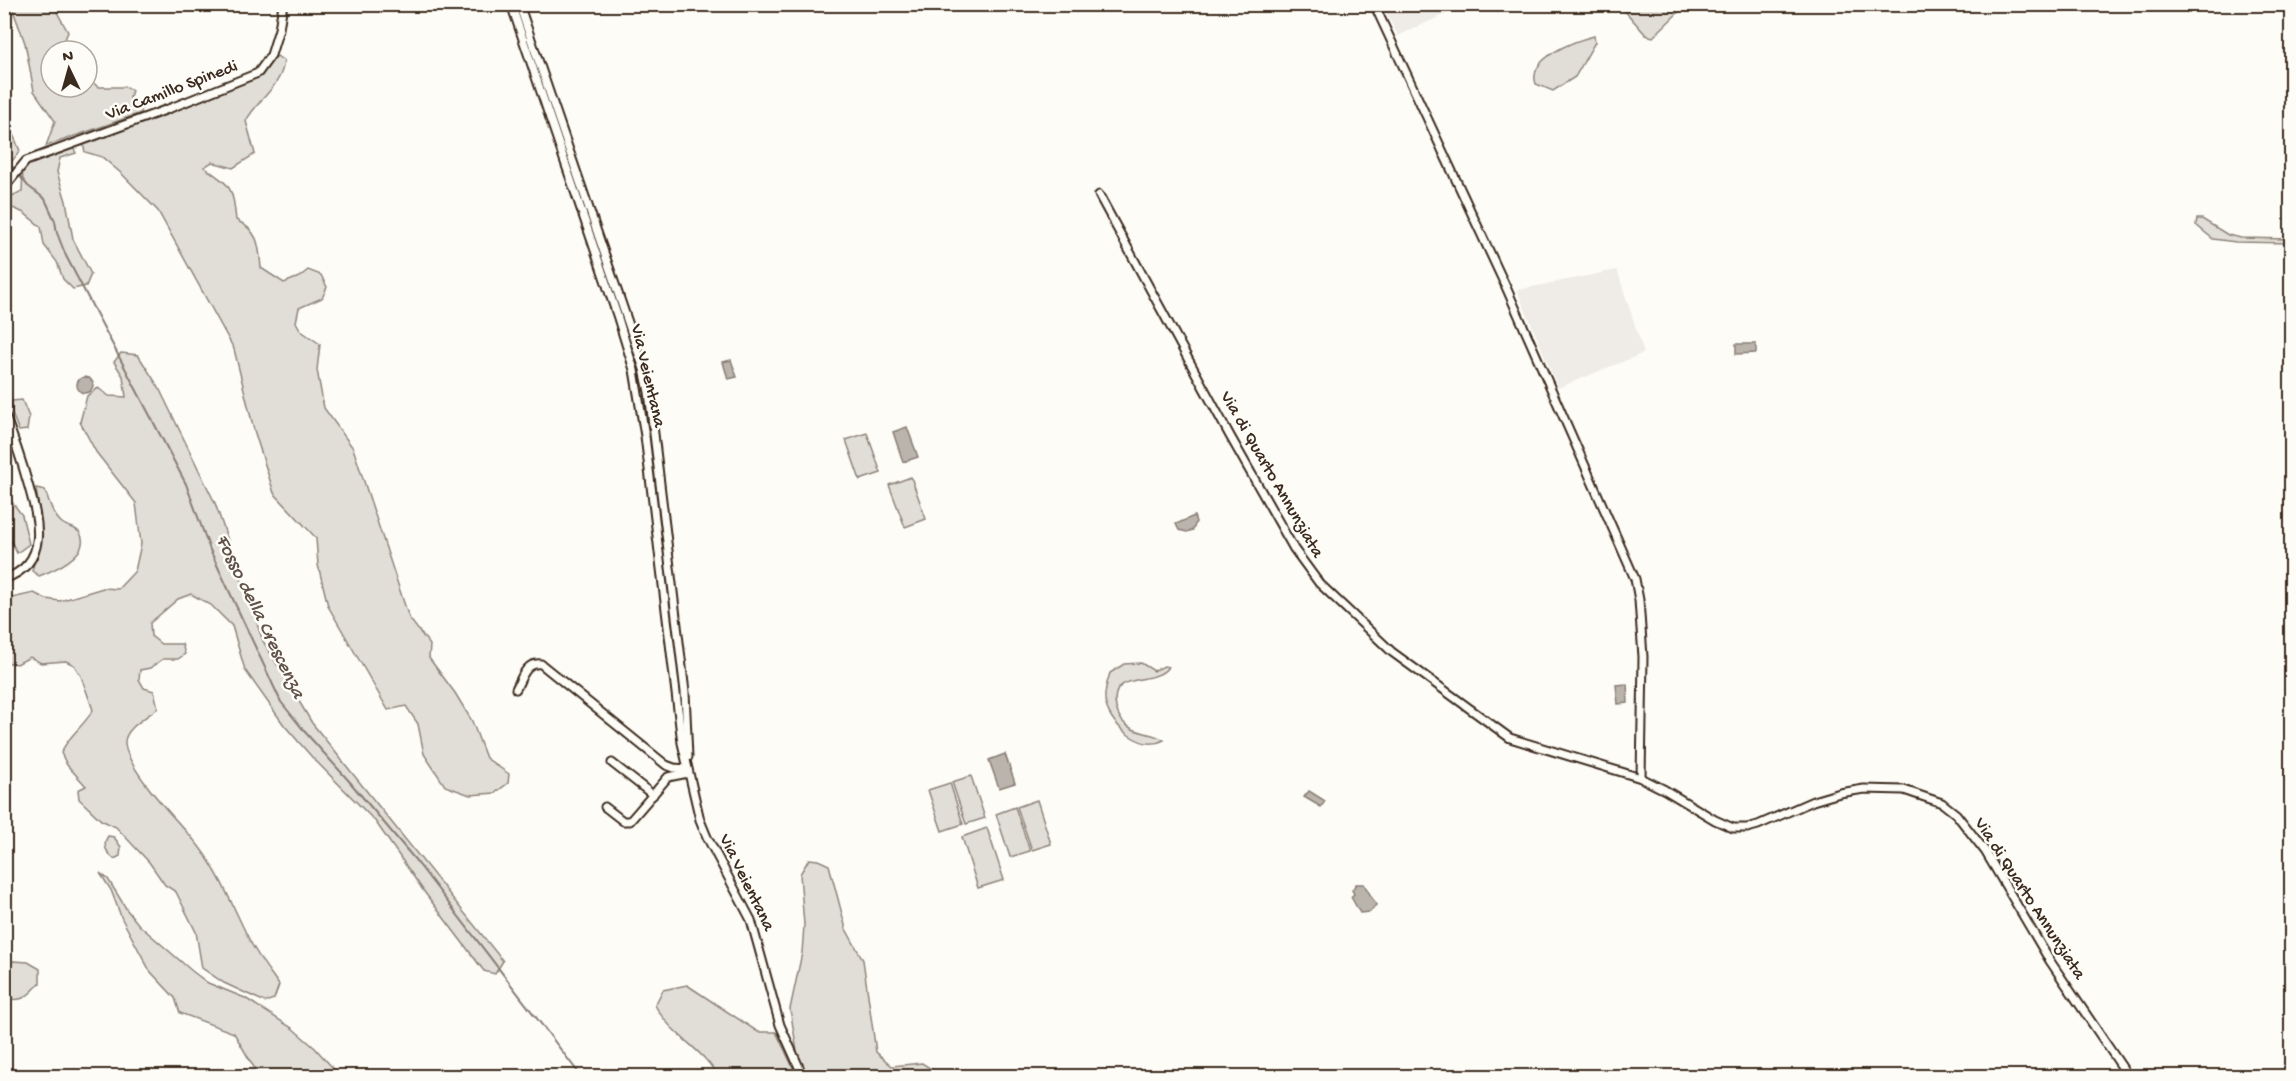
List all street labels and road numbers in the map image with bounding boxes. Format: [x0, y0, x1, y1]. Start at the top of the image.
street label: Via Camillo Spinedi [102, 56, 241, 126]
street label: Via Veientana [625, 321, 669, 431]
street label: Via di Quarto Annunziata [1214, 387, 1328, 563]
street label: Via di Quarto Annunziata [1968, 813, 2090, 985]
street label: Via Veientana [713, 830, 779, 936]

